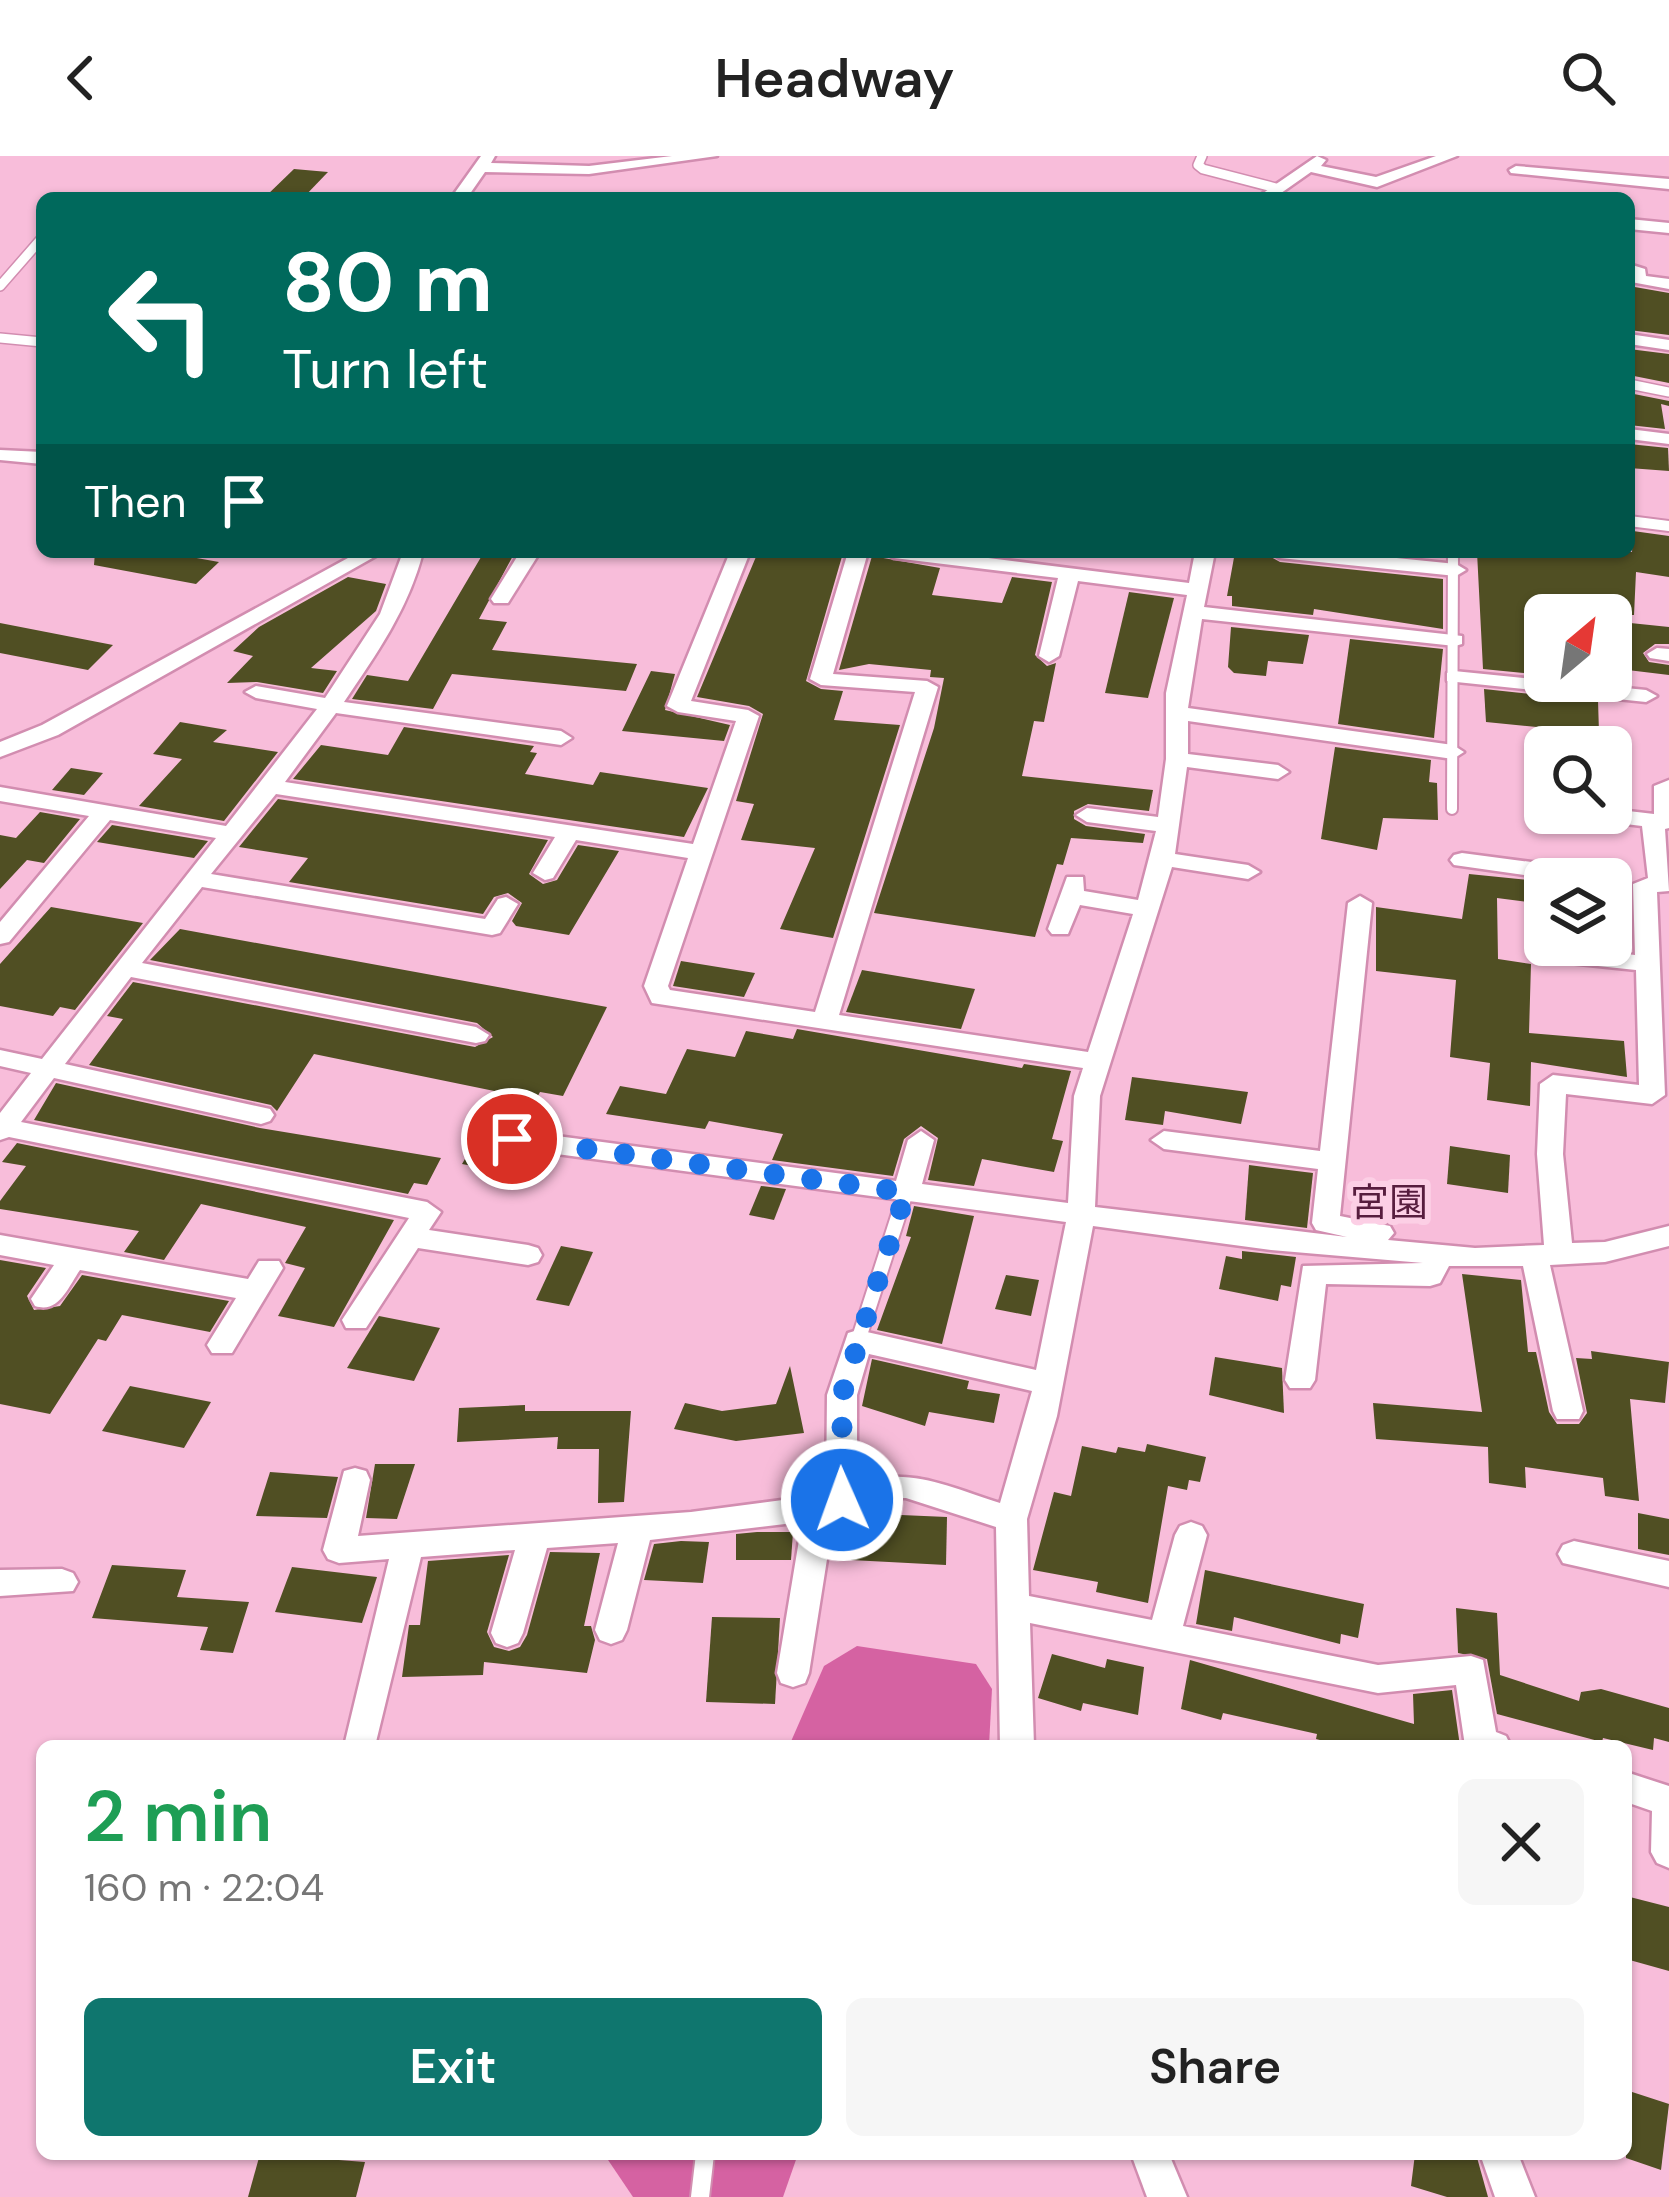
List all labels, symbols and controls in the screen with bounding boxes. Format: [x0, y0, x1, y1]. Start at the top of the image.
text: Headway [715, 43, 954, 114]
icon: back [48, 45, 114, 111]
icon: search [1555, 45, 1621, 111]
text: 80 m [282, 228, 493, 337]
icon: left [84, 240, 240, 396]
text: Turn left [282, 334, 488, 405]
icon: arrive [211, 468, 277, 534]
text: Then [84, 472, 187, 531]
north arrow [1524, 594, 1632, 702]
map controls [1524, 594, 1632, 966]
button: search [1524, 726, 1632, 834]
button: layers [1524, 858, 1632, 966]
pin [461, 1088, 563, 1190]
icon: arrive [479, 1106, 545, 1172]
district label: 宮園 [1350, 1177, 1428, 1228]
position arrow [779, 1437, 905, 1563]
text: 2 min [84, 1770, 272, 1863]
button: close [1458, 1779, 1584, 1905]
text: 160 m · 22:04 [84, 1862, 324, 1913]
button: Exit [84, 1998, 822, 2136]
button: Share [846, 1998, 1584, 2136]

